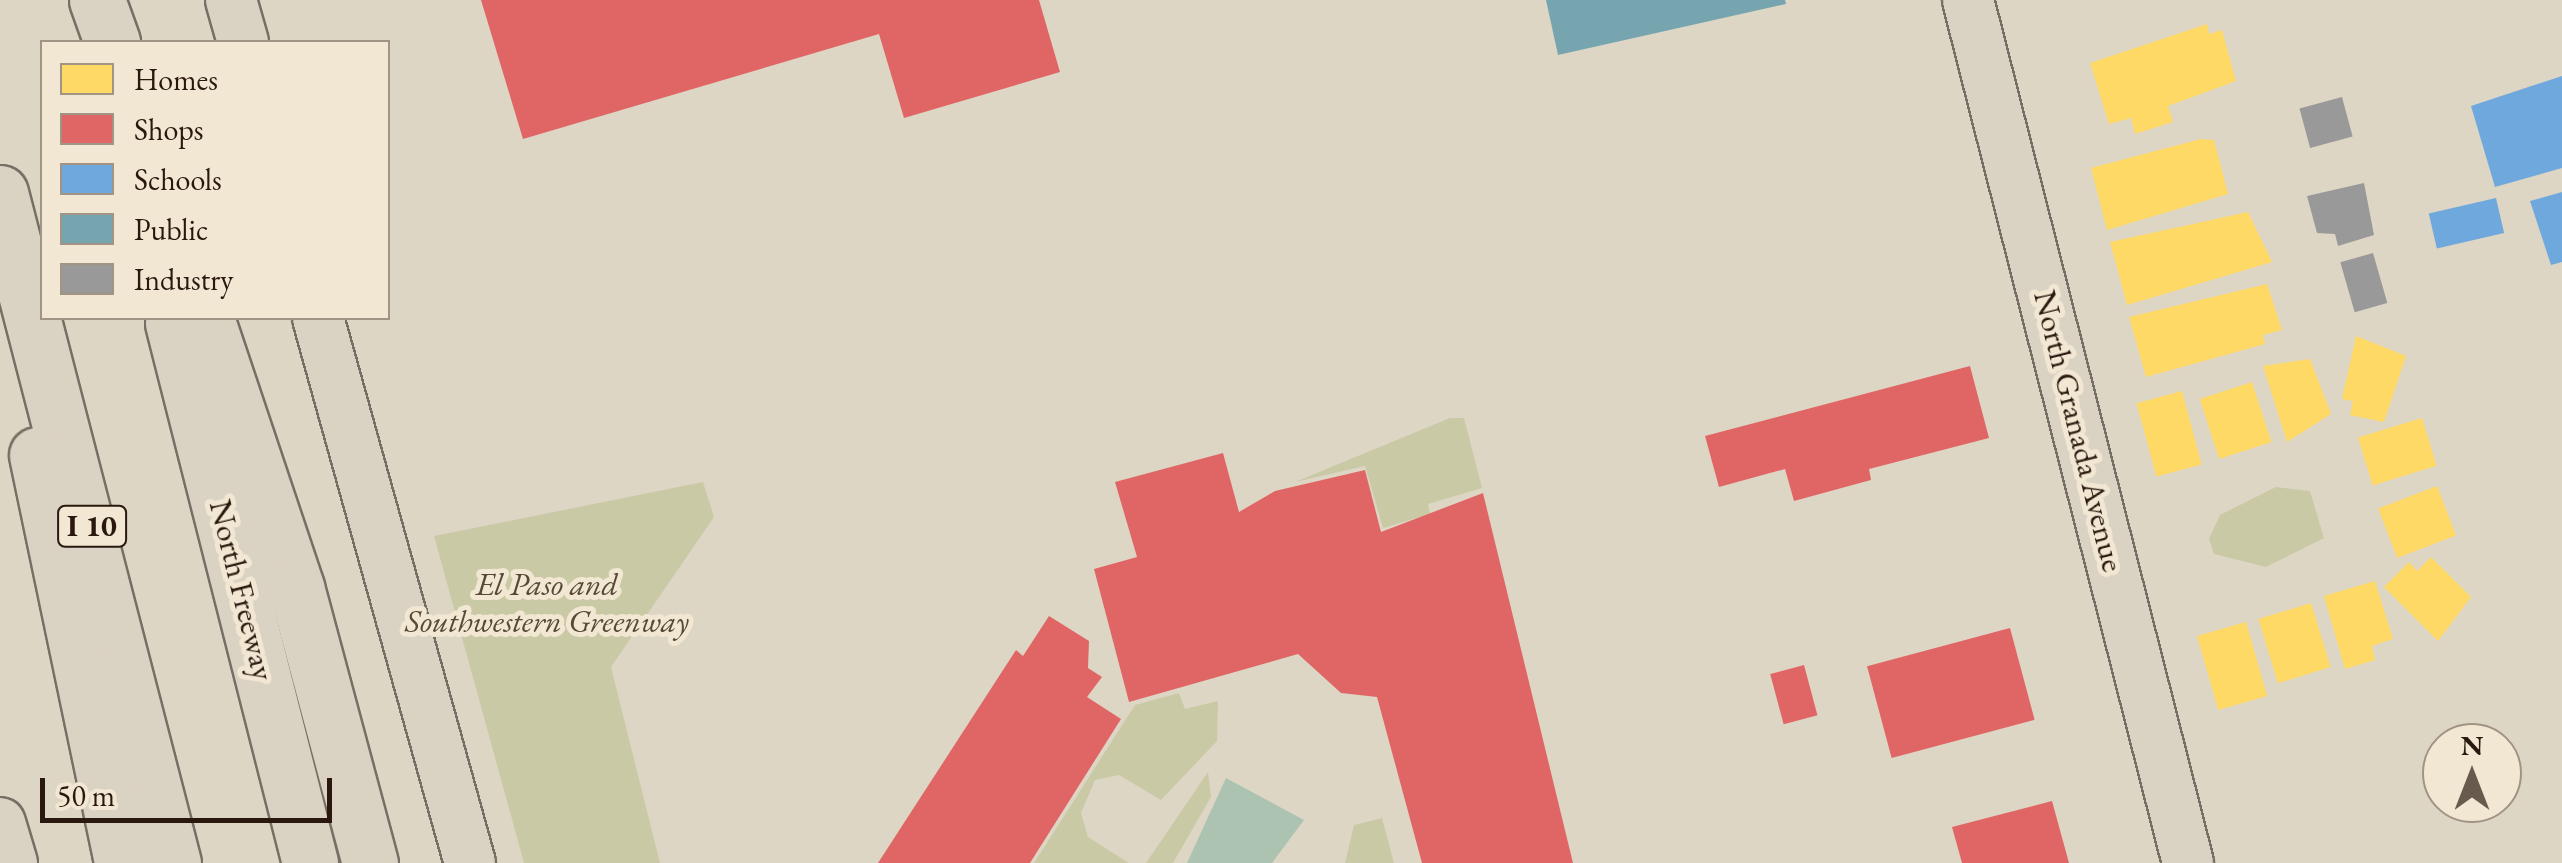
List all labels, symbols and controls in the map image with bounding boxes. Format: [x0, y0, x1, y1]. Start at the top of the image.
legend [40, 40, 390, 320]
text: Homes [134, 60, 218, 99]
text: Shops [134, 110, 204, 149]
text: Schools [134, 160, 222, 199]
text: Public [134, 210, 208, 249]
text: Industry [134, 260, 233, 299]
street label: North Granada Avenue [2025, 286, 2133, 576]
street label: North Freeway [201, 496, 283, 684]
road number: I 10 [57, 501, 127, 551]
park label: El Paso and Southwestern Greenway [405, 566, 689, 641]
north arrow [2422, 723, 2522, 823]
text: N [2461, 727, 2483, 763]
scale bar [45, 758, 338, 820]
text: 50 m [57, 776, 115, 815]

